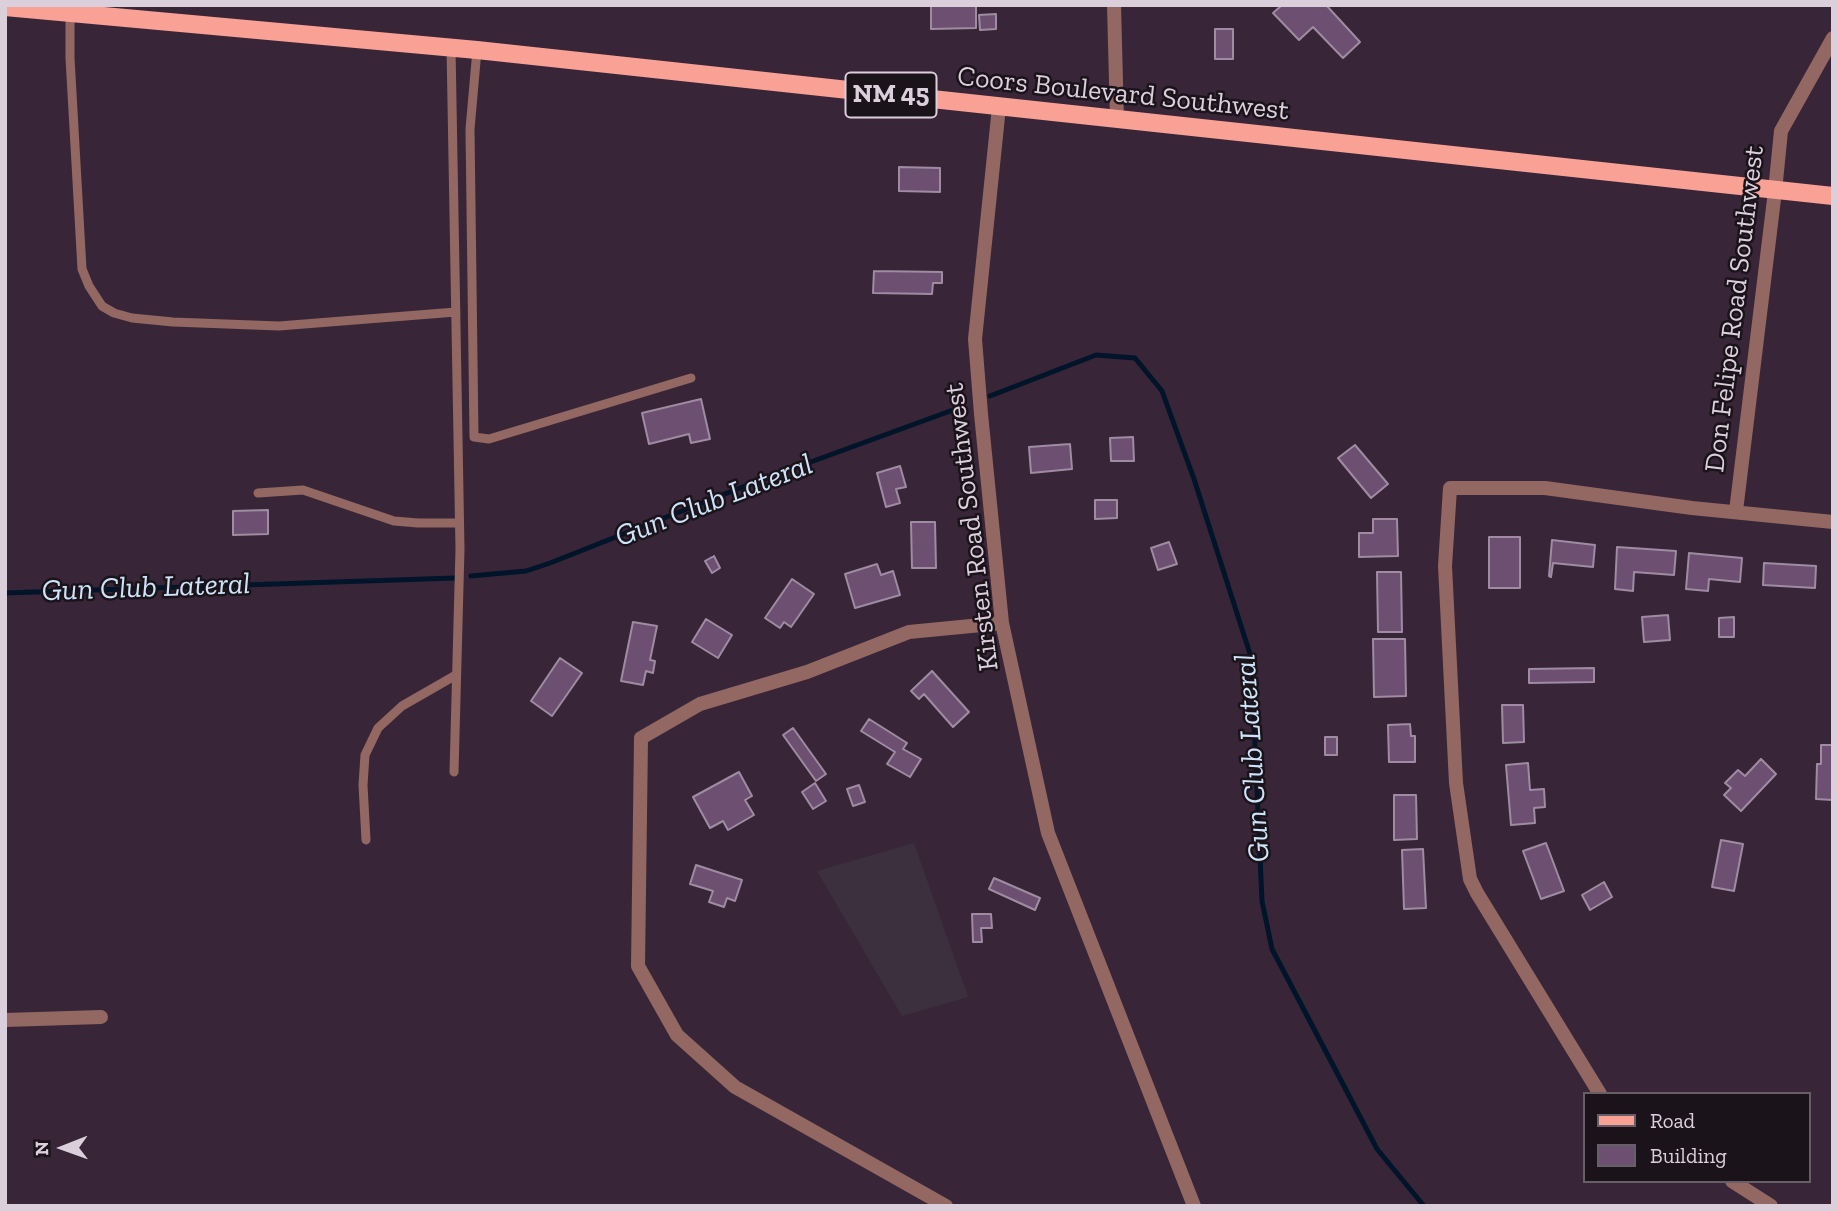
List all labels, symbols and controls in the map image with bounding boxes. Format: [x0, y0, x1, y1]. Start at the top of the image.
street label: Coors Boulevard Southwest [956, 60, 1290, 128]
road number: NM 45 [846, 72, 936, 118]
street label: Don Felipe Road Southwest [1698, 144, 1772, 474]
street label: Kirsten Road Southwest [938, 381, 1006, 673]
water label: Gun Club Lateral [610, 447, 818, 555]
water label: Gun Club Lateral [41, 566, 251, 610]
water label: Gun Club Lateral [1228, 653, 1278, 863]
legend [1582, 1092, 1810, 1183]
text: Road [1650, 1108, 1695, 1133]
north arrow [28, 1113, 98, 1183]
text: N [30, 1141, 53, 1156]
text: Building [1650, 1143, 1727, 1168]

